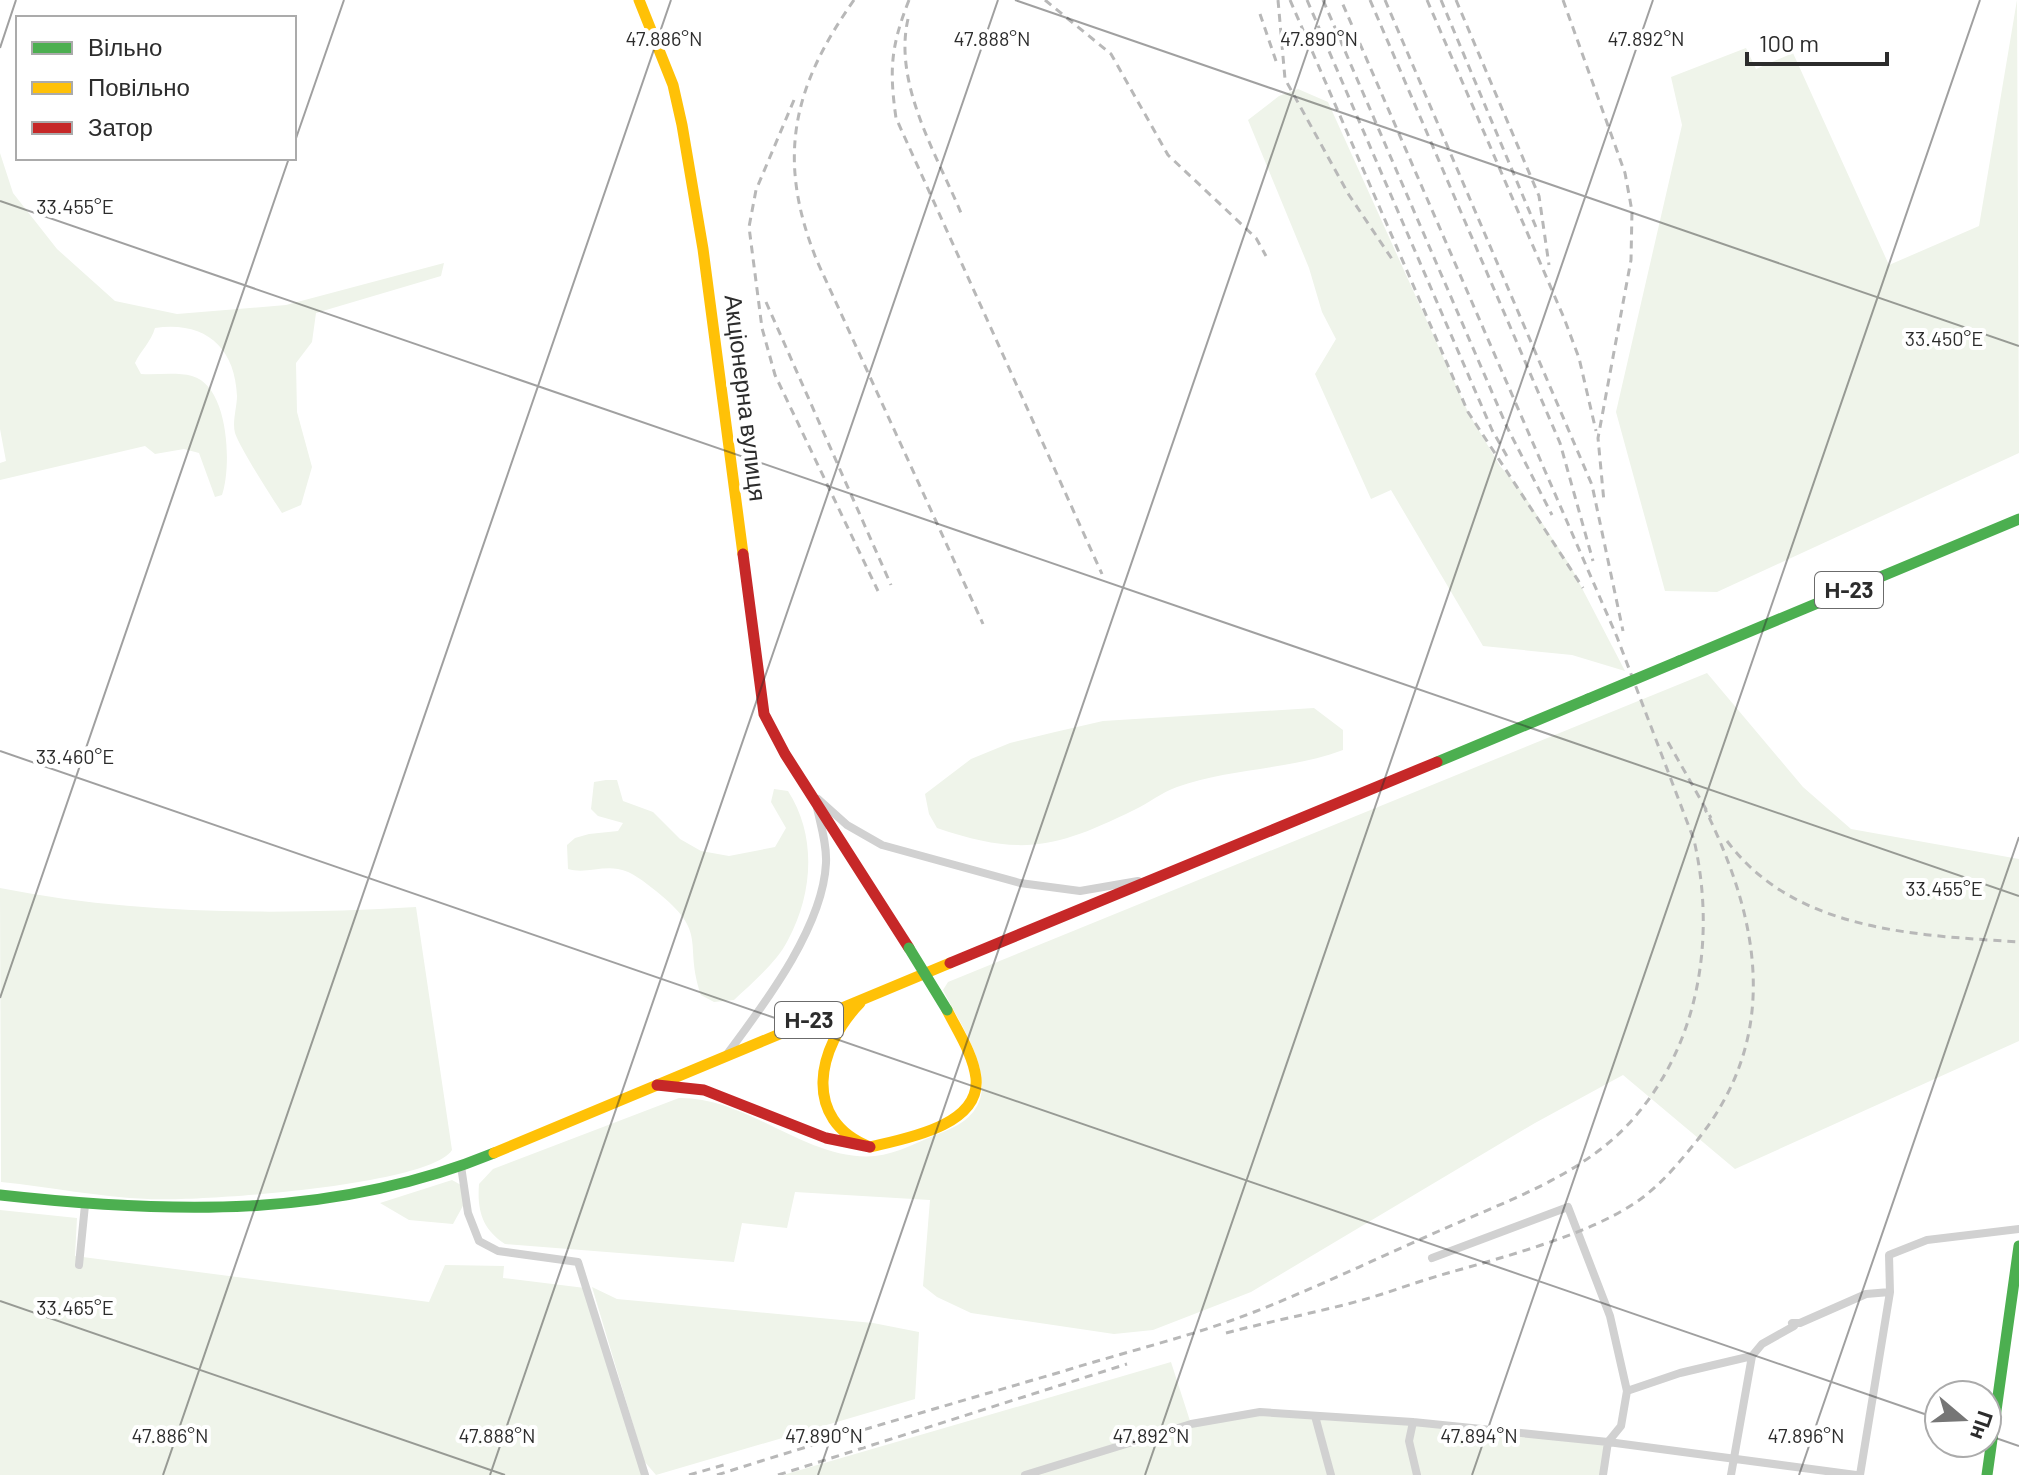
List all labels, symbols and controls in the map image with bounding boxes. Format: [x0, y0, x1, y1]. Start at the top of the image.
legend [16, 16, 296, 160]
scale bar [1747, 16, 1887, 66]
text: 47.886°N [626, 26, 702, 50]
text: 47.888°N [954, 26, 1030, 50]
text: 47.890°N [1280, 26, 1358, 50]
text: 47.892°N [1607, 26, 1685, 50]
text: 100 m [1759, 28, 1819, 57]
text: Вільно [88, 32, 162, 61]
text: Повільно [88, 72, 190, 101]
text: Затор [88, 112, 153, 141]
text: 33.455°E [36, 194, 114, 218]
street label: Акціонерна вулиця [719, 293, 774, 503]
text: 33.450°E [1905, 326, 1983, 350]
road number: Н-23 [1815, 572, 1883, 608]
text: 33.460°E [36, 744, 114, 768]
text: 33.455°E [1905, 876, 1983, 900]
road number: Н-23 [775, 1002, 843, 1038]
text: 33.465°E [36, 1295, 114, 1319]
north arrow [1923, 1379, 2003, 1459]
text: Пн [1966, 1408, 2000, 1444]
text: 47.886°N [132, 1423, 208, 1447]
text: 47.888°N [459, 1423, 535, 1447]
text: 47.890°N [785, 1423, 863, 1447]
text: 47.892°N [1112, 1423, 1190, 1447]
text: 47.894°N [1440, 1423, 1518, 1447]
text: 47.896°N [1768, 1423, 1844, 1447]

